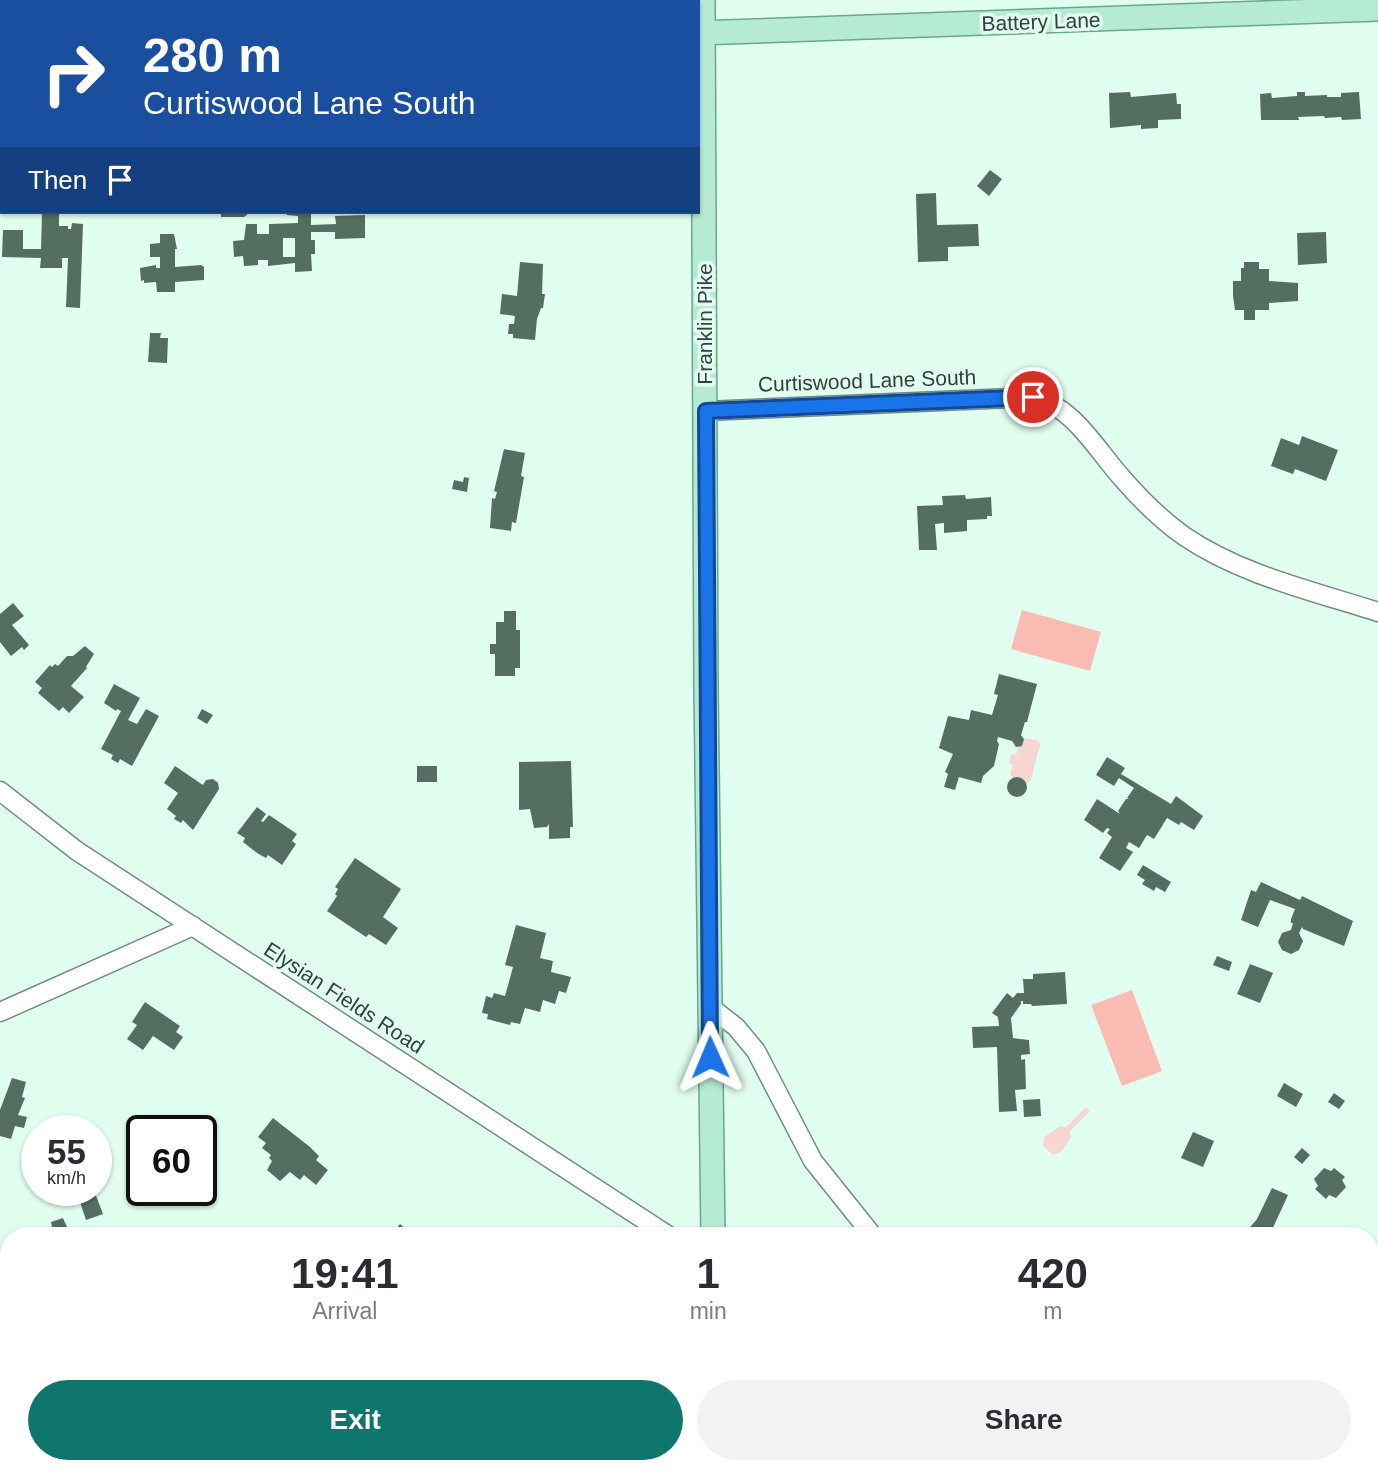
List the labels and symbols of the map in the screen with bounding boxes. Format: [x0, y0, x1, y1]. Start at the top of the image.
street label: Battery Lane [981, 8, 1101, 35]
street label: Franklin Pike [693, 263, 716, 385]
street label: Curtiswood Lane South [757, 365, 976, 396]
pin [1003, 367, 1063, 427]
street label: Elysian Fields Road [260, 937, 428, 1058]
position arrow [673, 1020, 747, 1094]
speed limit sign: 60 [126, 1115, 217, 1206]

